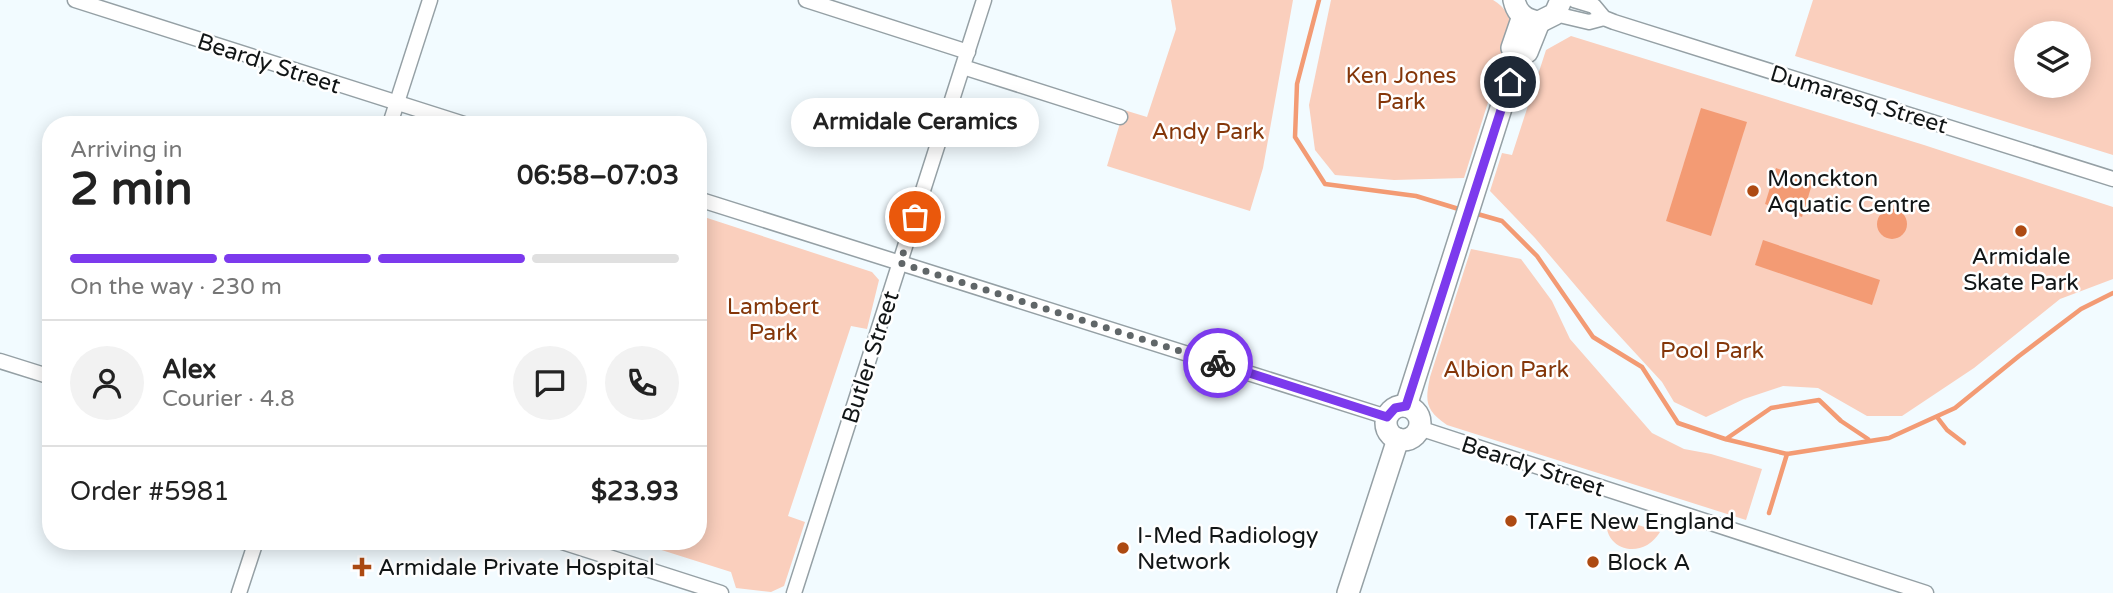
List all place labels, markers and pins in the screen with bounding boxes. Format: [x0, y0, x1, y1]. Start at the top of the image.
pin [1480, 52, 1540, 112]
callout: Armidale Ceramics [791, 98, 1039, 147]
place label: Monckton Aquatic Centre [1767, 165, 1930, 219]
marker: Monckton Aquatic Centre [1745, 183, 1761, 199]
pin [885, 187, 945, 247]
marker: Armidale Skate Park [2013, 223, 2029, 239]
place label: Armidale Skate Park [1963, 243, 2079, 297]
place label: TAFE New England [1525, 508, 1735, 536]
marker: TAFE New England [1503, 513, 1519, 529]
place label: I-Med Radiology Network [1137, 522, 1318, 576]
marker: I-Med Radiology Network [1115, 540, 1131, 556]
place label: Block A [1607, 549, 1690, 577]
place label: Armidale Private Hospital [378, 554, 655, 582]
marker: Block A [1585, 554, 1601, 570]
marker: Armidale Private Hospital [352, 557, 372, 577]

